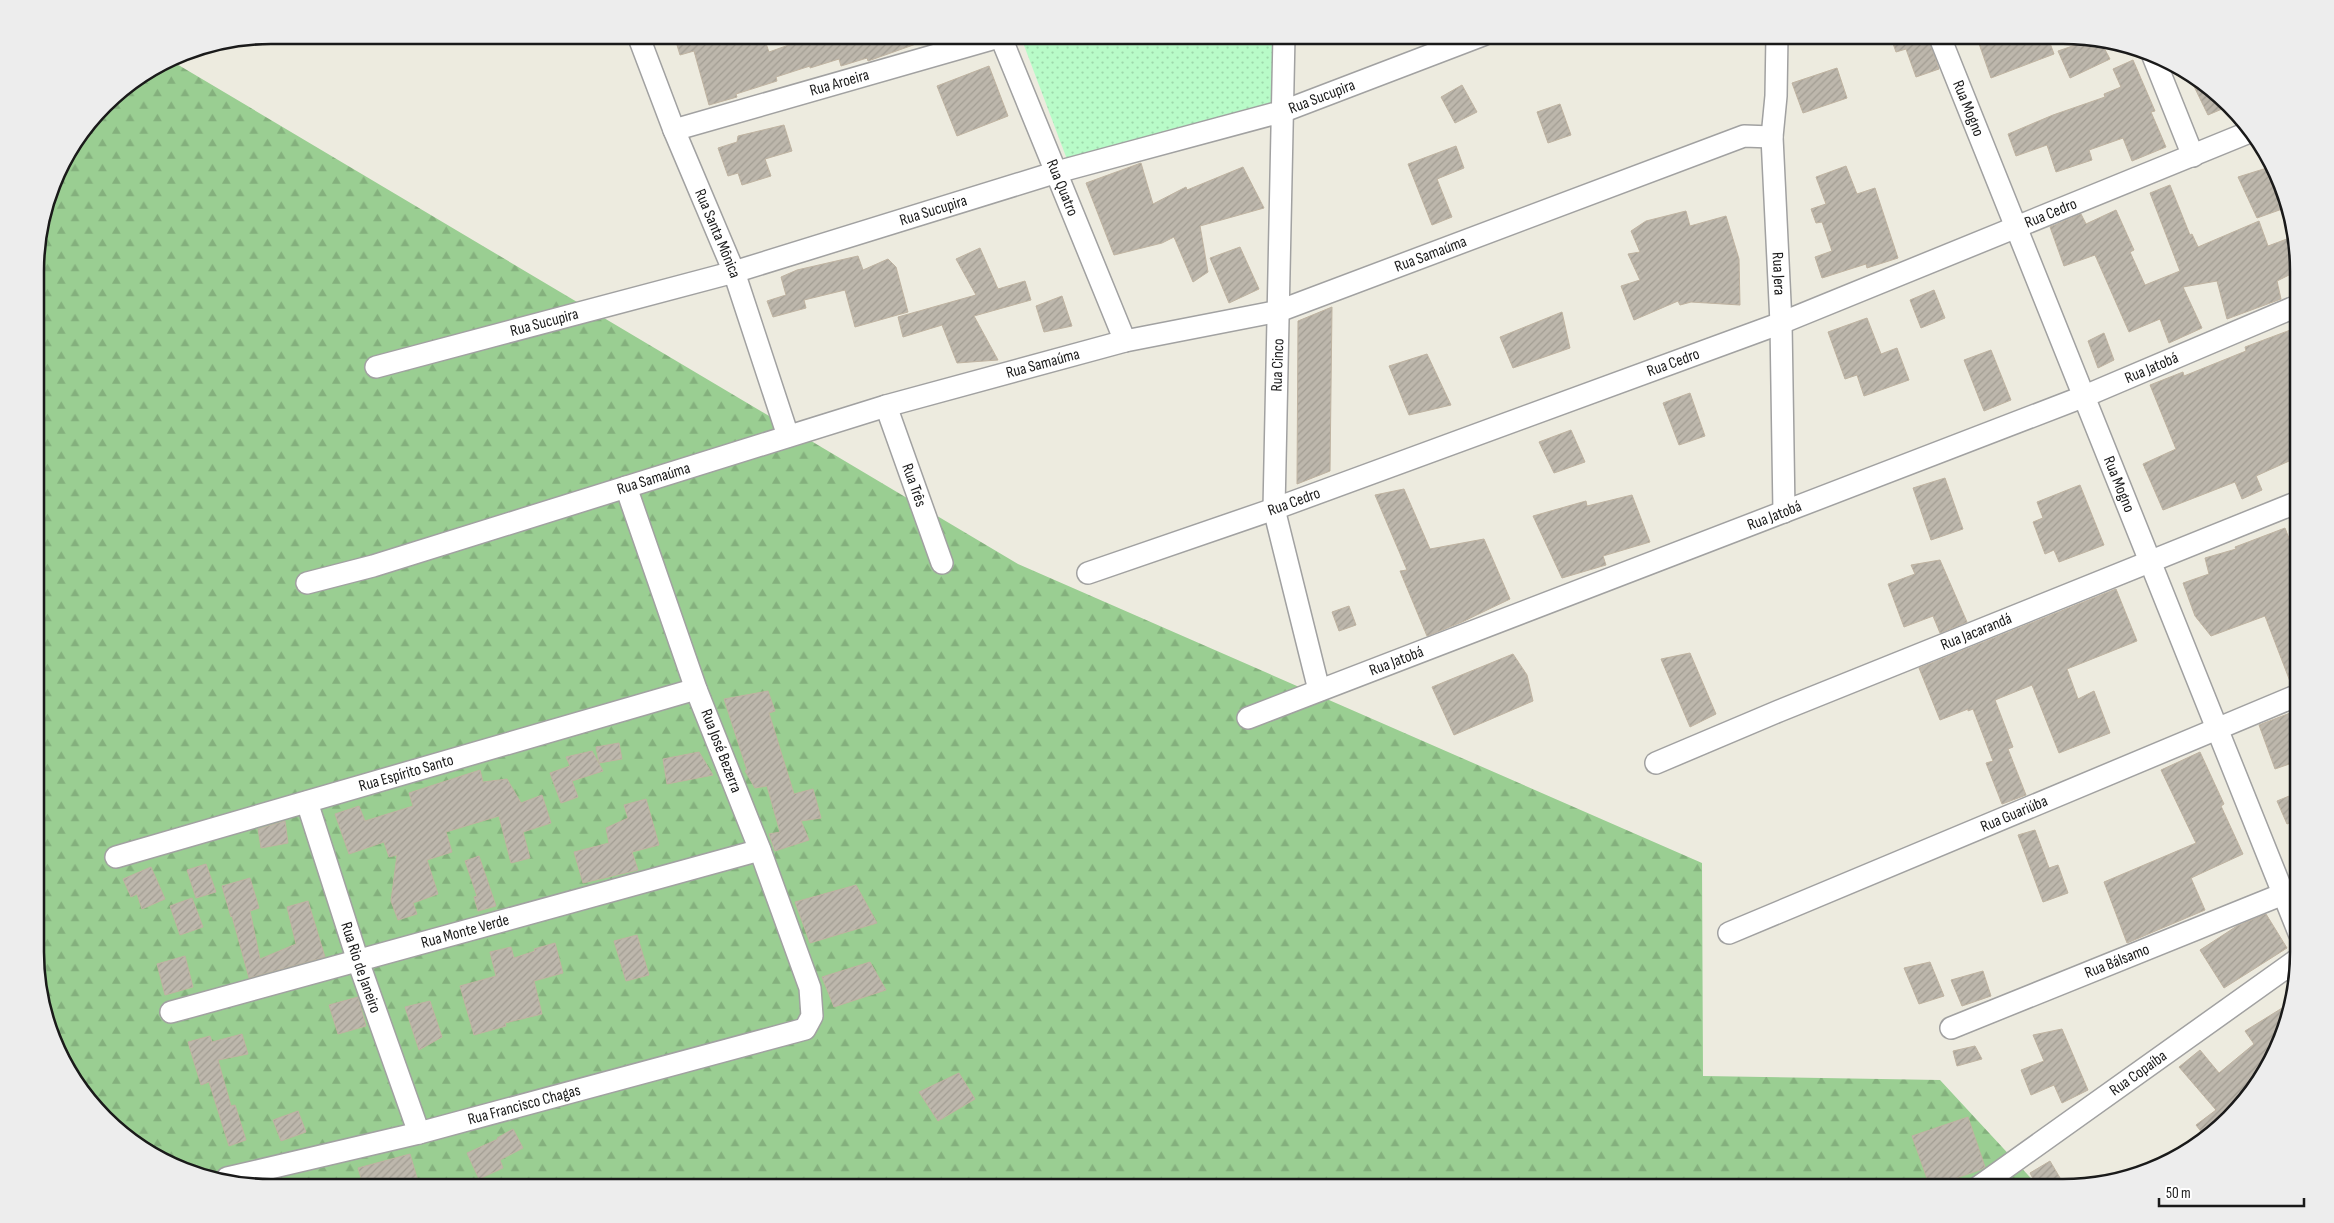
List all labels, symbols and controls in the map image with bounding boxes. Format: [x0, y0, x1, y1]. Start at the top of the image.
street label: Rua Aroeira [807, 65, 871, 100]
street label: Rua Sucupira [1286, 75, 1358, 118]
street label: Rua Mogno [1949, 77, 1988, 139]
street label: Rua Quatro [1042, 157, 1082, 219]
street label: Rua Santa Mônica [691, 186, 745, 280]
street label: Rua Sucupira [897, 191, 969, 230]
street label: Rua Cedro [2022, 194, 2080, 232]
street label: Rua Samaúma [1392, 232, 1469, 276]
street label: Rua Jera [1768, 252, 1789, 296]
street label: Rua Sucupira [508, 304, 580, 340]
street label: Rua Cinco [1268, 338, 1288, 392]
street label: Rua Samaúma [1004, 344, 1082, 382]
street label: Rua Cedro [1644, 344, 1702, 381]
street label: Rua Jatobá [2122, 348, 2181, 388]
street label: Rua Mogno [2099, 453, 2139, 515]
street label: Rua Samaúma [615, 458, 692, 499]
street label: Rua Três [898, 461, 931, 510]
street label: Rua Cedro [1265, 483, 1323, 520]
street label: Rua Jatobá [1745, 496, 1804, 535]
street label: Rua Jacarandá [1938, 609, 2014, 654]
street label: Rua Jatobá [1367, 642, 1426, 680]
street label: Rua José Bezerra [696, 707, 746, 795]
street label: Rua Espírito Santo [357, 750, 456, 796]
street label: Rua Guariúba [1978, 791, 2050, 836]
street label: Rua Monte Verde [419, 910, 511, 952]
street label: Rua Rio de Janeiro [337, 920, 385, 1015]
street label: Rua Bálsamo [2082, 939, 2152, 983]
street label: Rua Copaíba [2106, 1046, 2170, 1100]
street label: Rua Francisco Chagas [466, 1080, 583, 1129]
scale bar [2159, 1176, 2304, 1208]
text: 50 m [2166, 1184, 2191, 1203]

